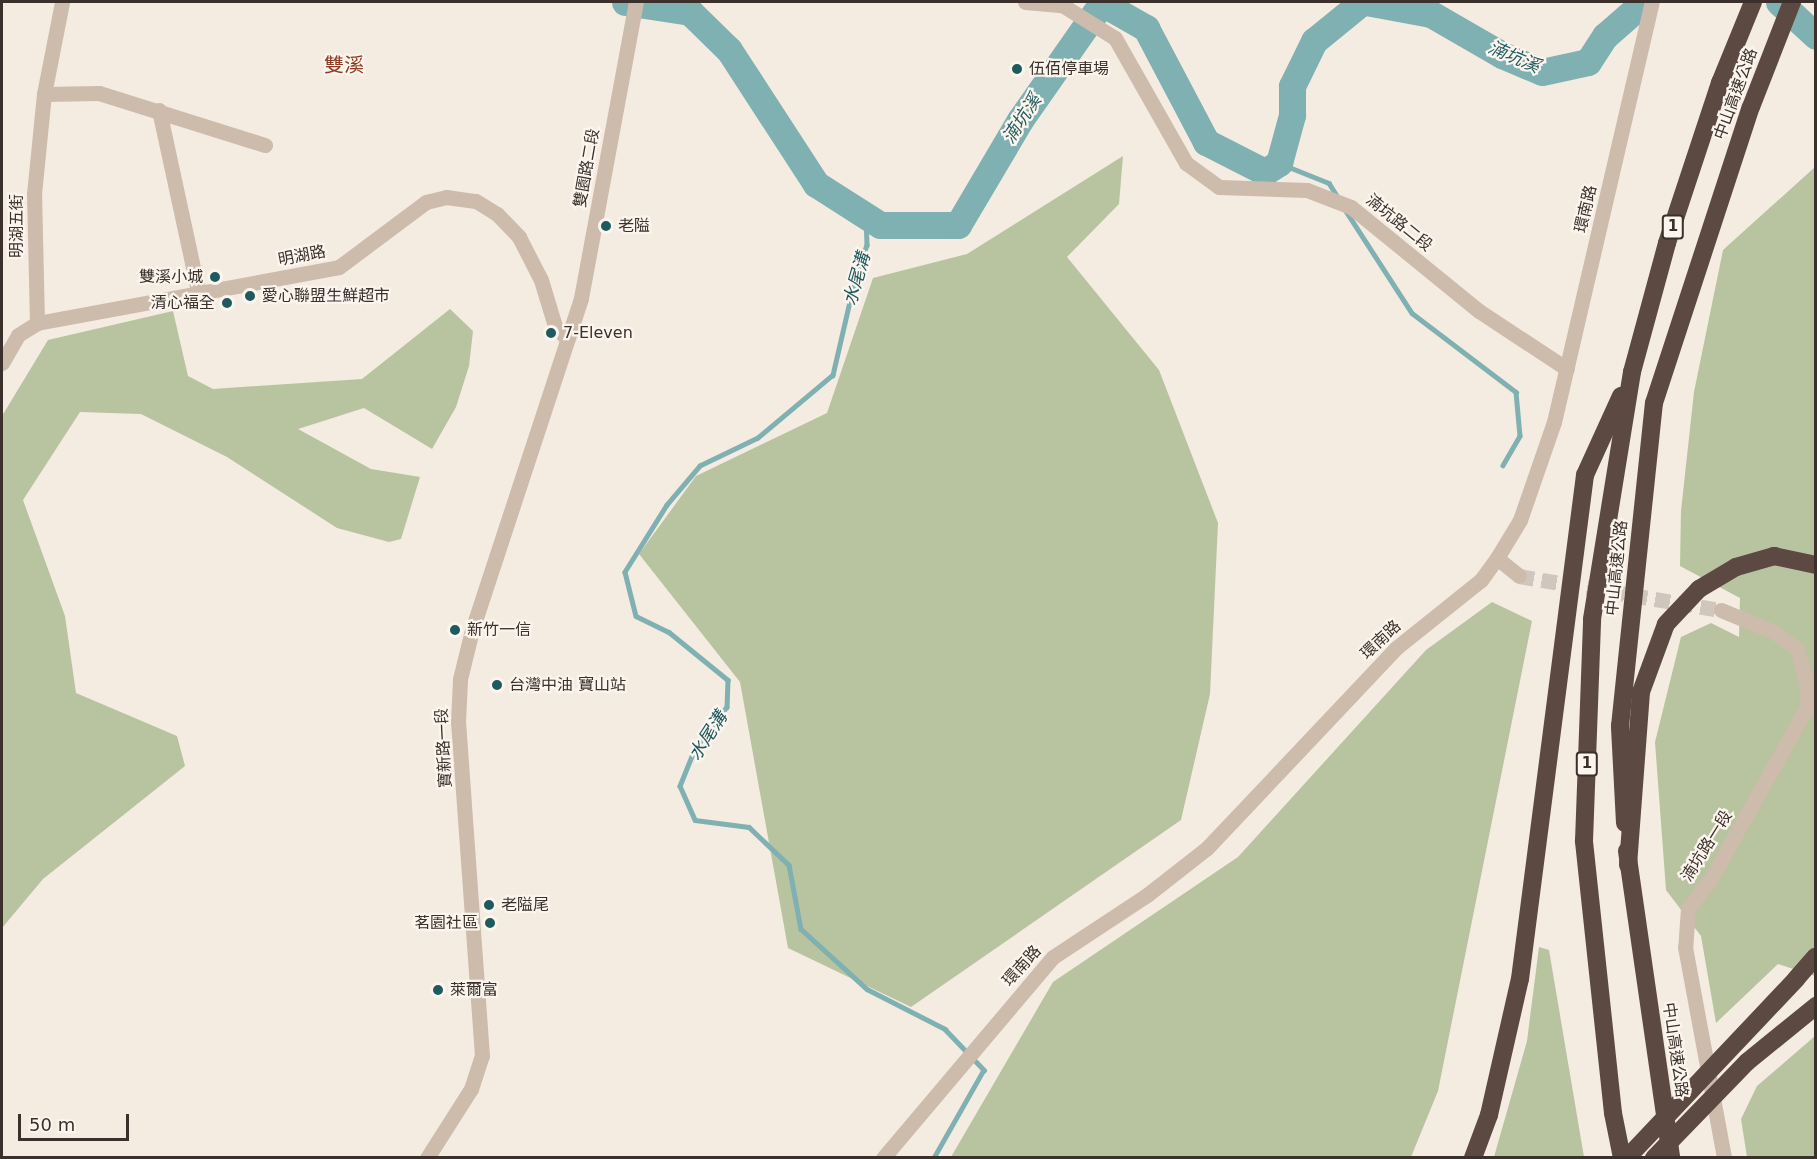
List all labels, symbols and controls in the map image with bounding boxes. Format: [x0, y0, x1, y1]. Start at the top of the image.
water label: 湳坑溪 [1485, 37, 1543, 77]
street label: 中山高速公路 [1711, 46, 1761, 142]
district label: 雙溪 [324, 53, 364, 77]
place label: 伍佰停車場 [1029, 59, 1109, 79]
marker: 伍佰停車場 [1010, 62, 1024, 76]
water label: 湳坑溪 [998, 90, 1046, 148]
street label: 雙園路二段 [571, 127, 603, 209]
street label: 環南路 [1571, 183, 1601, 235]
street label: 湳坑路二段 [1362, 190, 1436, 256]
street label: 明湖五街 [7, 194, 27, 258]
road number: 1 [1661, 215, 1685, 239]
place label: 老隘 [618, 216, 650, 236]
marker: 老隘 [599, 219, 613, 233]
street label: 明湖路 [277, 242, 327, 270]
water label: 水尾溝 [839, 250, 875, 308]
place label: 雙溪小城 [139, 267, 203, 287]
marker: 雙溪小城 [208, 270, 222, 284]
place label: 愛心聯盟生鮮超市 [262, 286, 390, 306]
marker: 愛心聯盟生鮮超市 [243, 289, 257, 303]
place label: 清心福全 [151, 293, 215, 313]
marker: 清心福全 [220, 296, 234, 310]
place label: 7-Eleven [563, 323, 633, 343]
marker: 7-Eleven [544, 326, 558, 340]
street label: 中山高速公路 [1602, 519, 1632, 617]
street label: 環南路 [1357, 617, 1405, 663]
place label: 新竹一信 [467, 620, 531, 640]
marker: 新竹一信 [448, 623, 462, 637]
place label: 台灣中油 寶山站 [509, 675, 626, 695]
marker: 台灣中油 寶山站 [490, 678, 504, 692]
water label: 水尾溝 [684, 707, 732, 765]
street label: 寶新路一段 [432, 708, 456, 788]
road number: 1 [1575, 752, 1599, 776]
street label: 湳坑路一段 [1678, 807, 1736, 885]
place label: 老隘尾 [501, 895, 549, 915]
marker: 老隘尾 [482, 898, 496, 912]
place label: 茗園社區 [414, 913, 478, 933]
marker: 茗園社區 [483, 916, 497, 930]
street label: 環南路 [999, 942, 1045, 990]
place label: 萊爾富 [450, 980, 498, 1000]
marker: 萊爾富 [431, 983, 445, 997]
street label: 中山高速公路 [1659, 1001, 1691, 1099]
scale bar [21, 1102, 132, 1140]
text: 50 m [29, 1114, 75, 1135]

